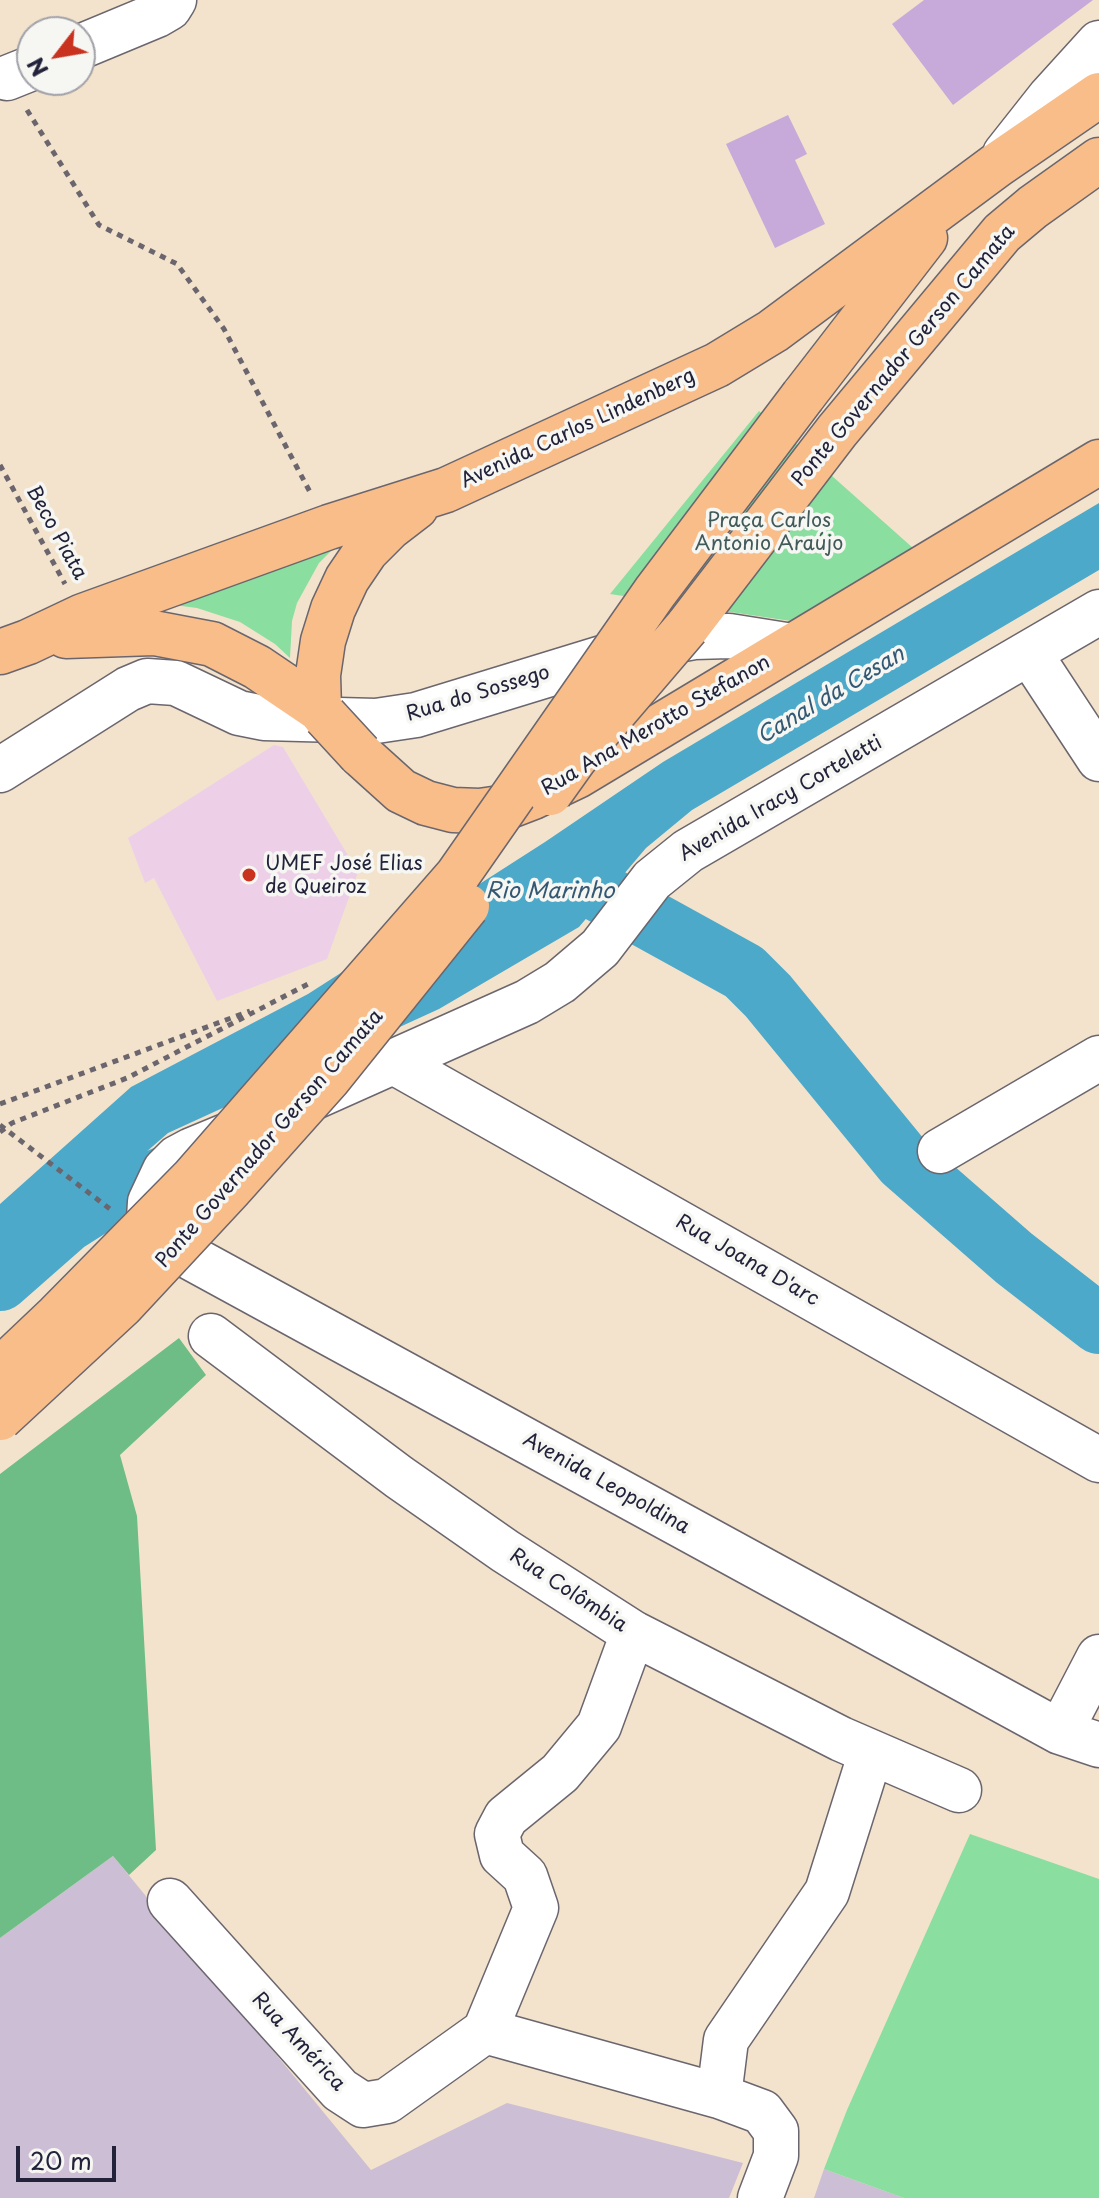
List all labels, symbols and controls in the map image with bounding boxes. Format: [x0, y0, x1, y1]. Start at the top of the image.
north arrow [16, 16, 96, 96]
text: N [18, 52, 55, 84]
street label: Ponte Governador Gerson Camata [787, 220, 1021, 492]
street label: Avenida Carlos Lindenberg [457, 364, 699, 494]
street label: Beco Piata [20, 482, 92, 584]
park label: Praça Carlos Antonio Araújo [695, 509, 843, 556]
water label: Canal da Cesan [753, 642, 909, 750]
street label: Rua Ana Merotto Stefanon [537, 651, 775, 801]
street label: Rua do Sossego [403, 661, 553, 727]
street label: Avenida Iracy Corteletti [675, 731, 887, 867]
place label: UMEF José Elias de Queiroz [265, 852, 423, 899]
marker: UMEF José Elias de Queiroz [240, 866, 258, 884]
water label: Rio Marinho [486, 879, 614, 905]
street label: Ponte Governador Gerson Camata [151, 1005, 389, 1273]
street label: Rua Joana D'arc [671, 1210, 823, 1312]
street label: Avenida Leopoldina [519, 1428, 693, 1540]
street label: Rua Colômbia [505, 1544, 631, 1638]
street label: Rua América [246, 1988, 350, 2096]
scale bar [20, 2130, 120, 2180]
text: 20 m [30, 2142, 92, 2178]

